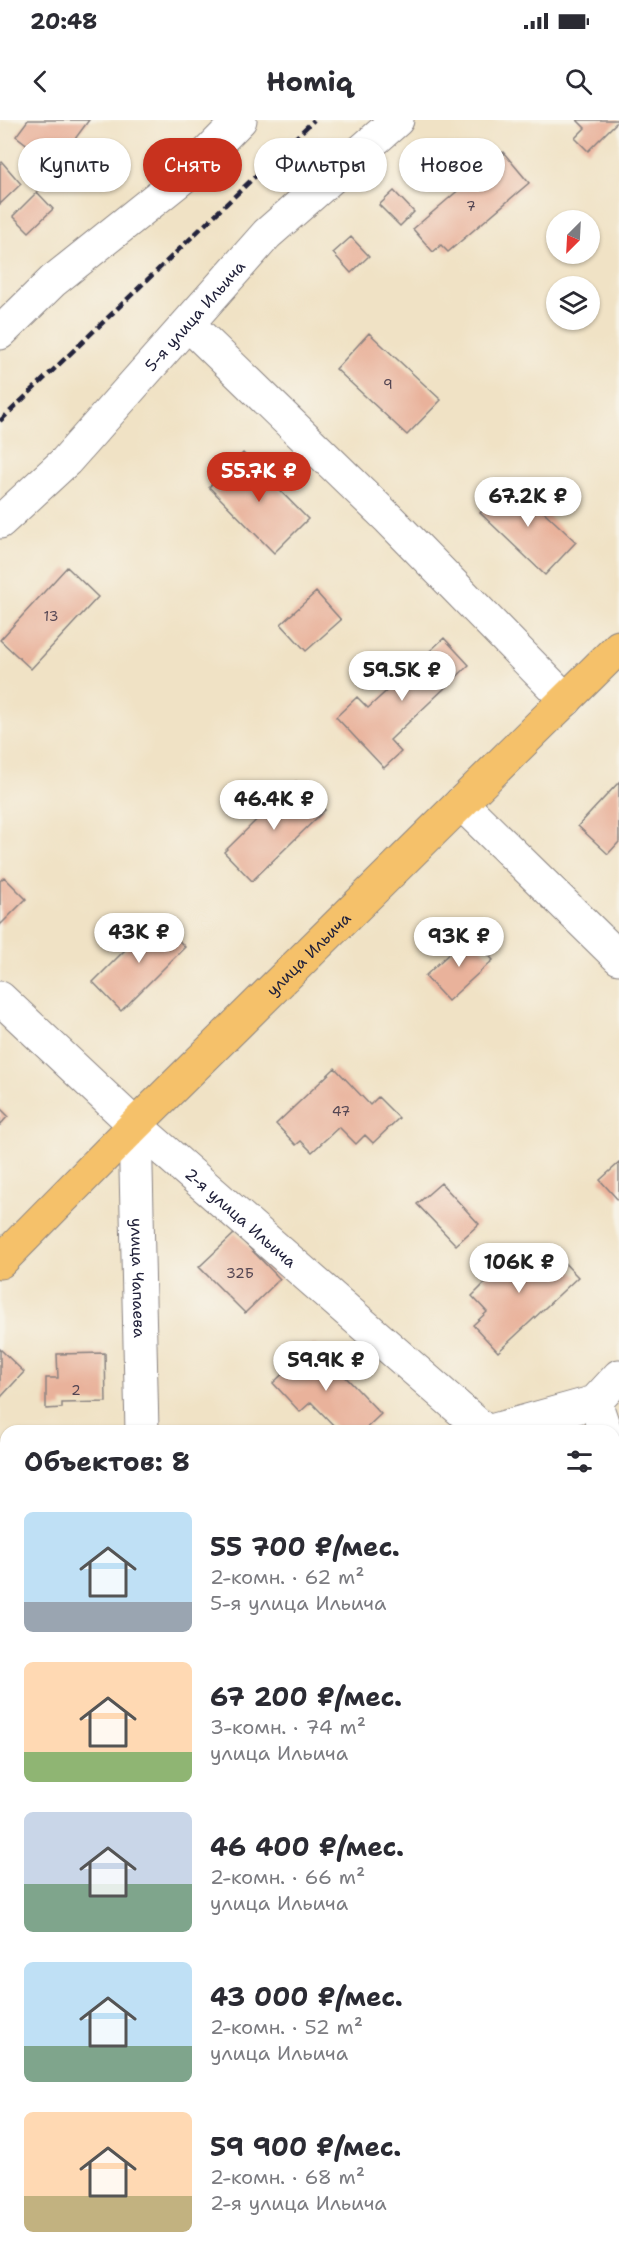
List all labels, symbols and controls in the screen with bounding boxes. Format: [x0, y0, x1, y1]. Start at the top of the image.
text: 20:48 [30, 7, 97, 36]
text: Homiq [266, 63, 353, 100]
icon: back [24, 65, 57, 98]
icon: search [562, 65, 595, 98]
chip: Купить [18, 138, 131, 192]
chip: Снять [143, 138, 242, 192]
chip: Фильтры [254, 138, 387, 192]
chip: Новое [399, 138, 505, 192]
house number: 7 [466, 197, 476, 215]
north arrow [546, 210, 600, 264]
map controls [546, 210, 600, 330]
street label: 5-я улица Ильича [140, 256, 250, 376]
button: layers [546, 276, 600, 330]
house number: 9 [383, 375, 393, 393]
pin: 55.7K ₽ [204, 452, 314, 503]
text: 55.7K ₽ [221, 458, 297, 484]
pin: 67.2K ₽ [473, 477, 583, 528]
text: 67.2K ₽ [488, 483, 568, 509]
house number: 13 [44, 607, 58, 625]
pin: 59.5K ₽ [347, 651, 457, 702]
text: 59.5K ₽ [363, 657, 441, 683]
pin: 46.4K ₽ [219, 780, 329, 831]
text: 46.4K ₽ [234, 786, 314, 812]
street label: улица Ильича [262, 908, 355, 1000]
pin: 43K ₽ [97, 913, 181, 964]
pin: 93K ₽ [417, 917, 501, 968]
text: 43K ₽ [108, 919, 170, 945]
text: 93K ₽ [428, 923, 490, 949]
house number: 47 [332, 1102, 350, 1120]
street label: 2-я улица Ильича [180, 1163, 301, 1272]
street label: улица Чапаева [126, 1218, 150, 1338]
pin: 106K ₽ [470, 1243, 568, 1294]
text: 106K ₽ [484, 1249, 554, 1275]
house number: 32Б [226, 1264, 254, 1282]
pin: 59.9K ₽ [271, 1341, 381, 1392]
text: 59.9K ₽ [287, 1347, 365, 1373]
house number: 2 [71, 1381, 81, 1399]
text: Объектов: 8 [24, 1444, 190, 1479]
icon: filters [563, 1445, 596, 1478]
text: 55 700 ₽/мес. [210, 1529, 400, 1564]
icon: home [72, 1536, 144, 1608]
text: 2-комн. · 62 m² [210, 1564, 364, 1590]
text: 5-я улица Ильича [210, 1590, 386, 1616]
text: 67 200 ₽/мес. [210, 1679, 402, 1714]
icon: home [72, 1686, 144, 1758]
text: 3-комн. · 74 m² [210, 1714, 366, 1740]
text: улица Ильича [210, 1740, 348, 1766]
text: 46 400 ₽/мес. [210, 1829, 404, 1864]
icon: home [72, 1836, 144, 1908]
text: 2-комн. · 66 m² [210, 1864, 365, 1890]
text: улица Ильича [210, 1890, 348, 1916]
text: 43 000 ₽/мес. [210, 1979, 403, 2014]
icon: home [72, 1986, 144, 2058]
text: 2-комн. · 52 m² [210, 2014, 363, 2040]
text: улица Ильича [210, 2040, 348, 2066]
text: 59 900 ₽/мес. [210, 2129, 401, 2164]
icon: home [72, 2136, 144, 2208]
text: 2-комн. · 68 m² [210, 2164, 365, 2190]
text: 2-я улица Ильича [210, 2190, 387, 2216]

